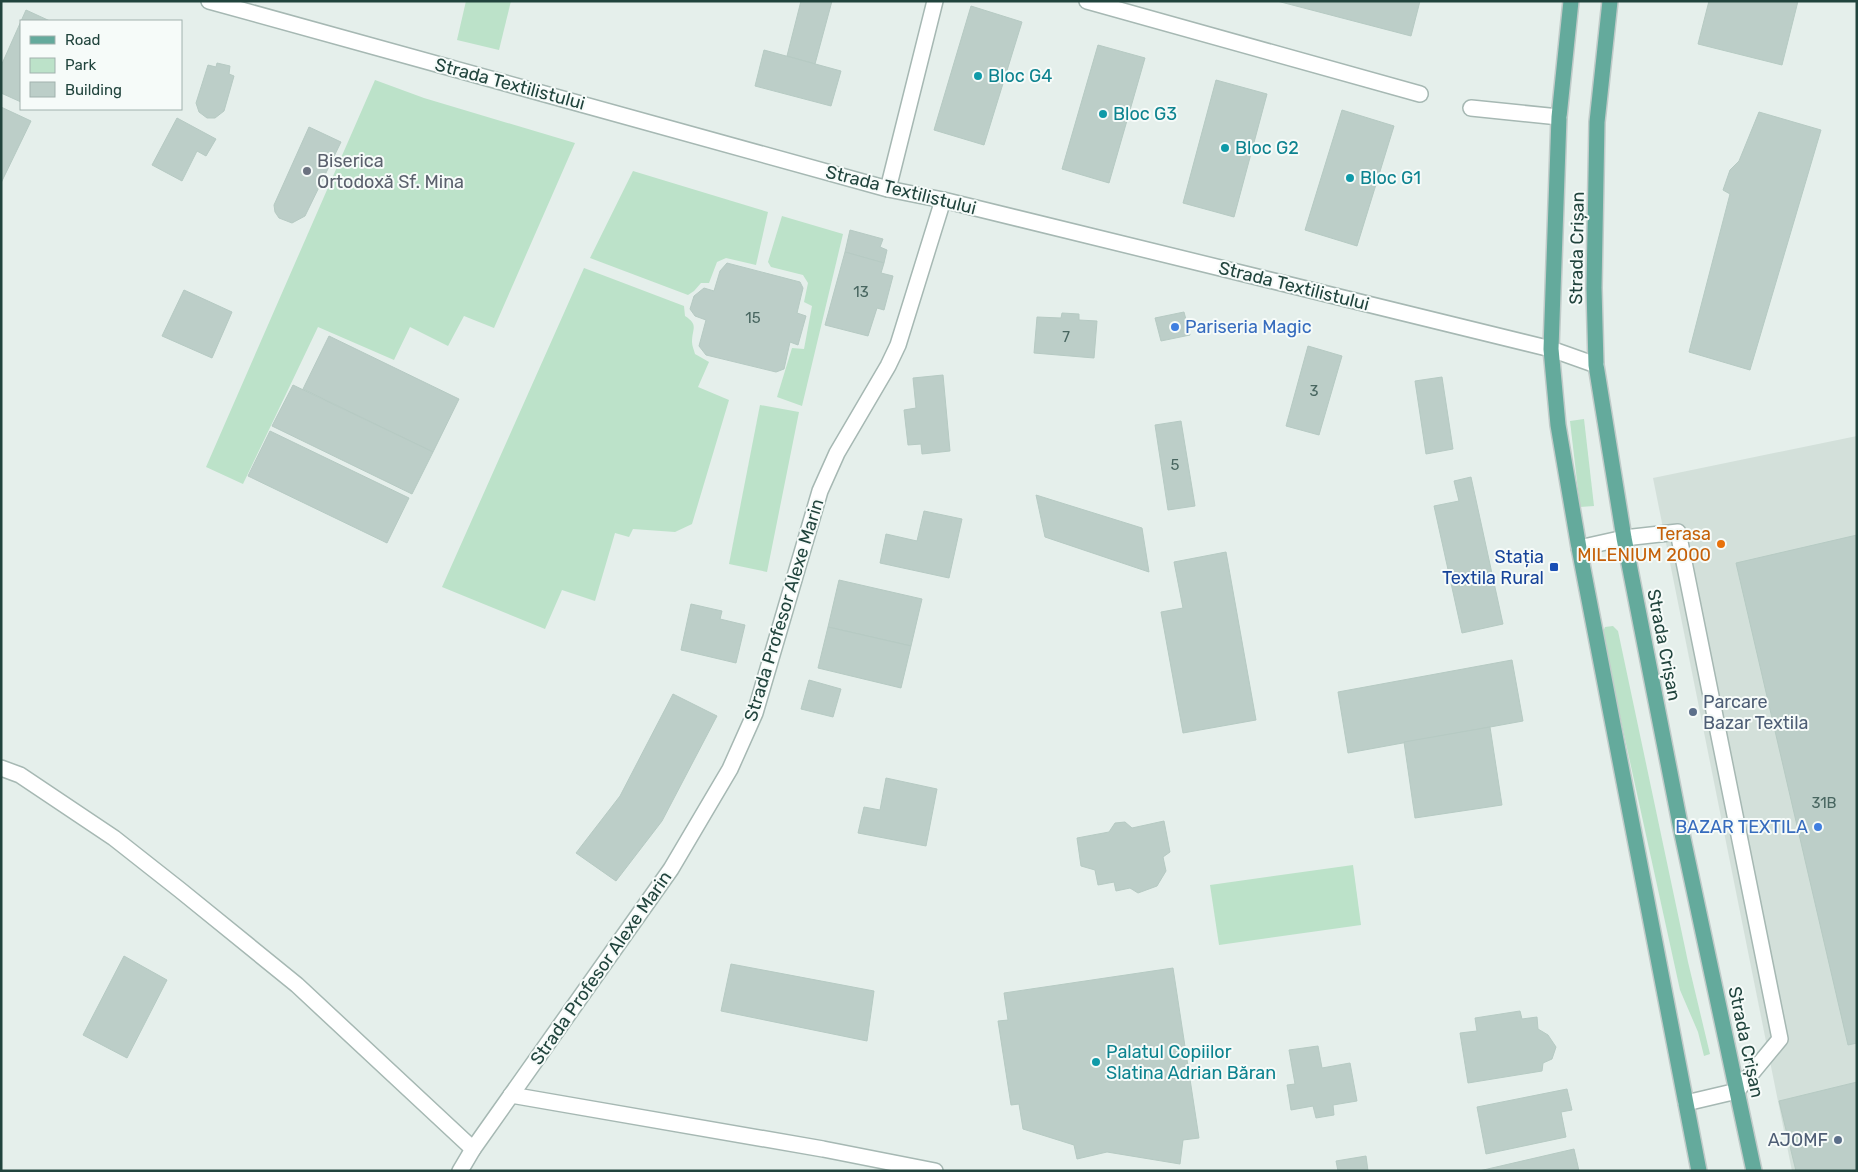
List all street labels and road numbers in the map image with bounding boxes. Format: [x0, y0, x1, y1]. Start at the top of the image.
street label: Strada Textilistului [433, 53, 587, 115]
street label: Strada Textilistului [823, 161, 979, 219]
street label: Strada Crișan [1565, 191, 1589, 305]
street label: Strada Textilistului [1216, 257, 1372, 315]
street label: Strada Profesor Alexe Marin [740, 496, 828, 724]
street label: Strada Crișan [1642, 587, 1686, 703]
street label: Strada Profesor Alexe Marin [526, 867, 676, 1069]
street label: Strada Crișan [1723, 984, 1769, 1100]

